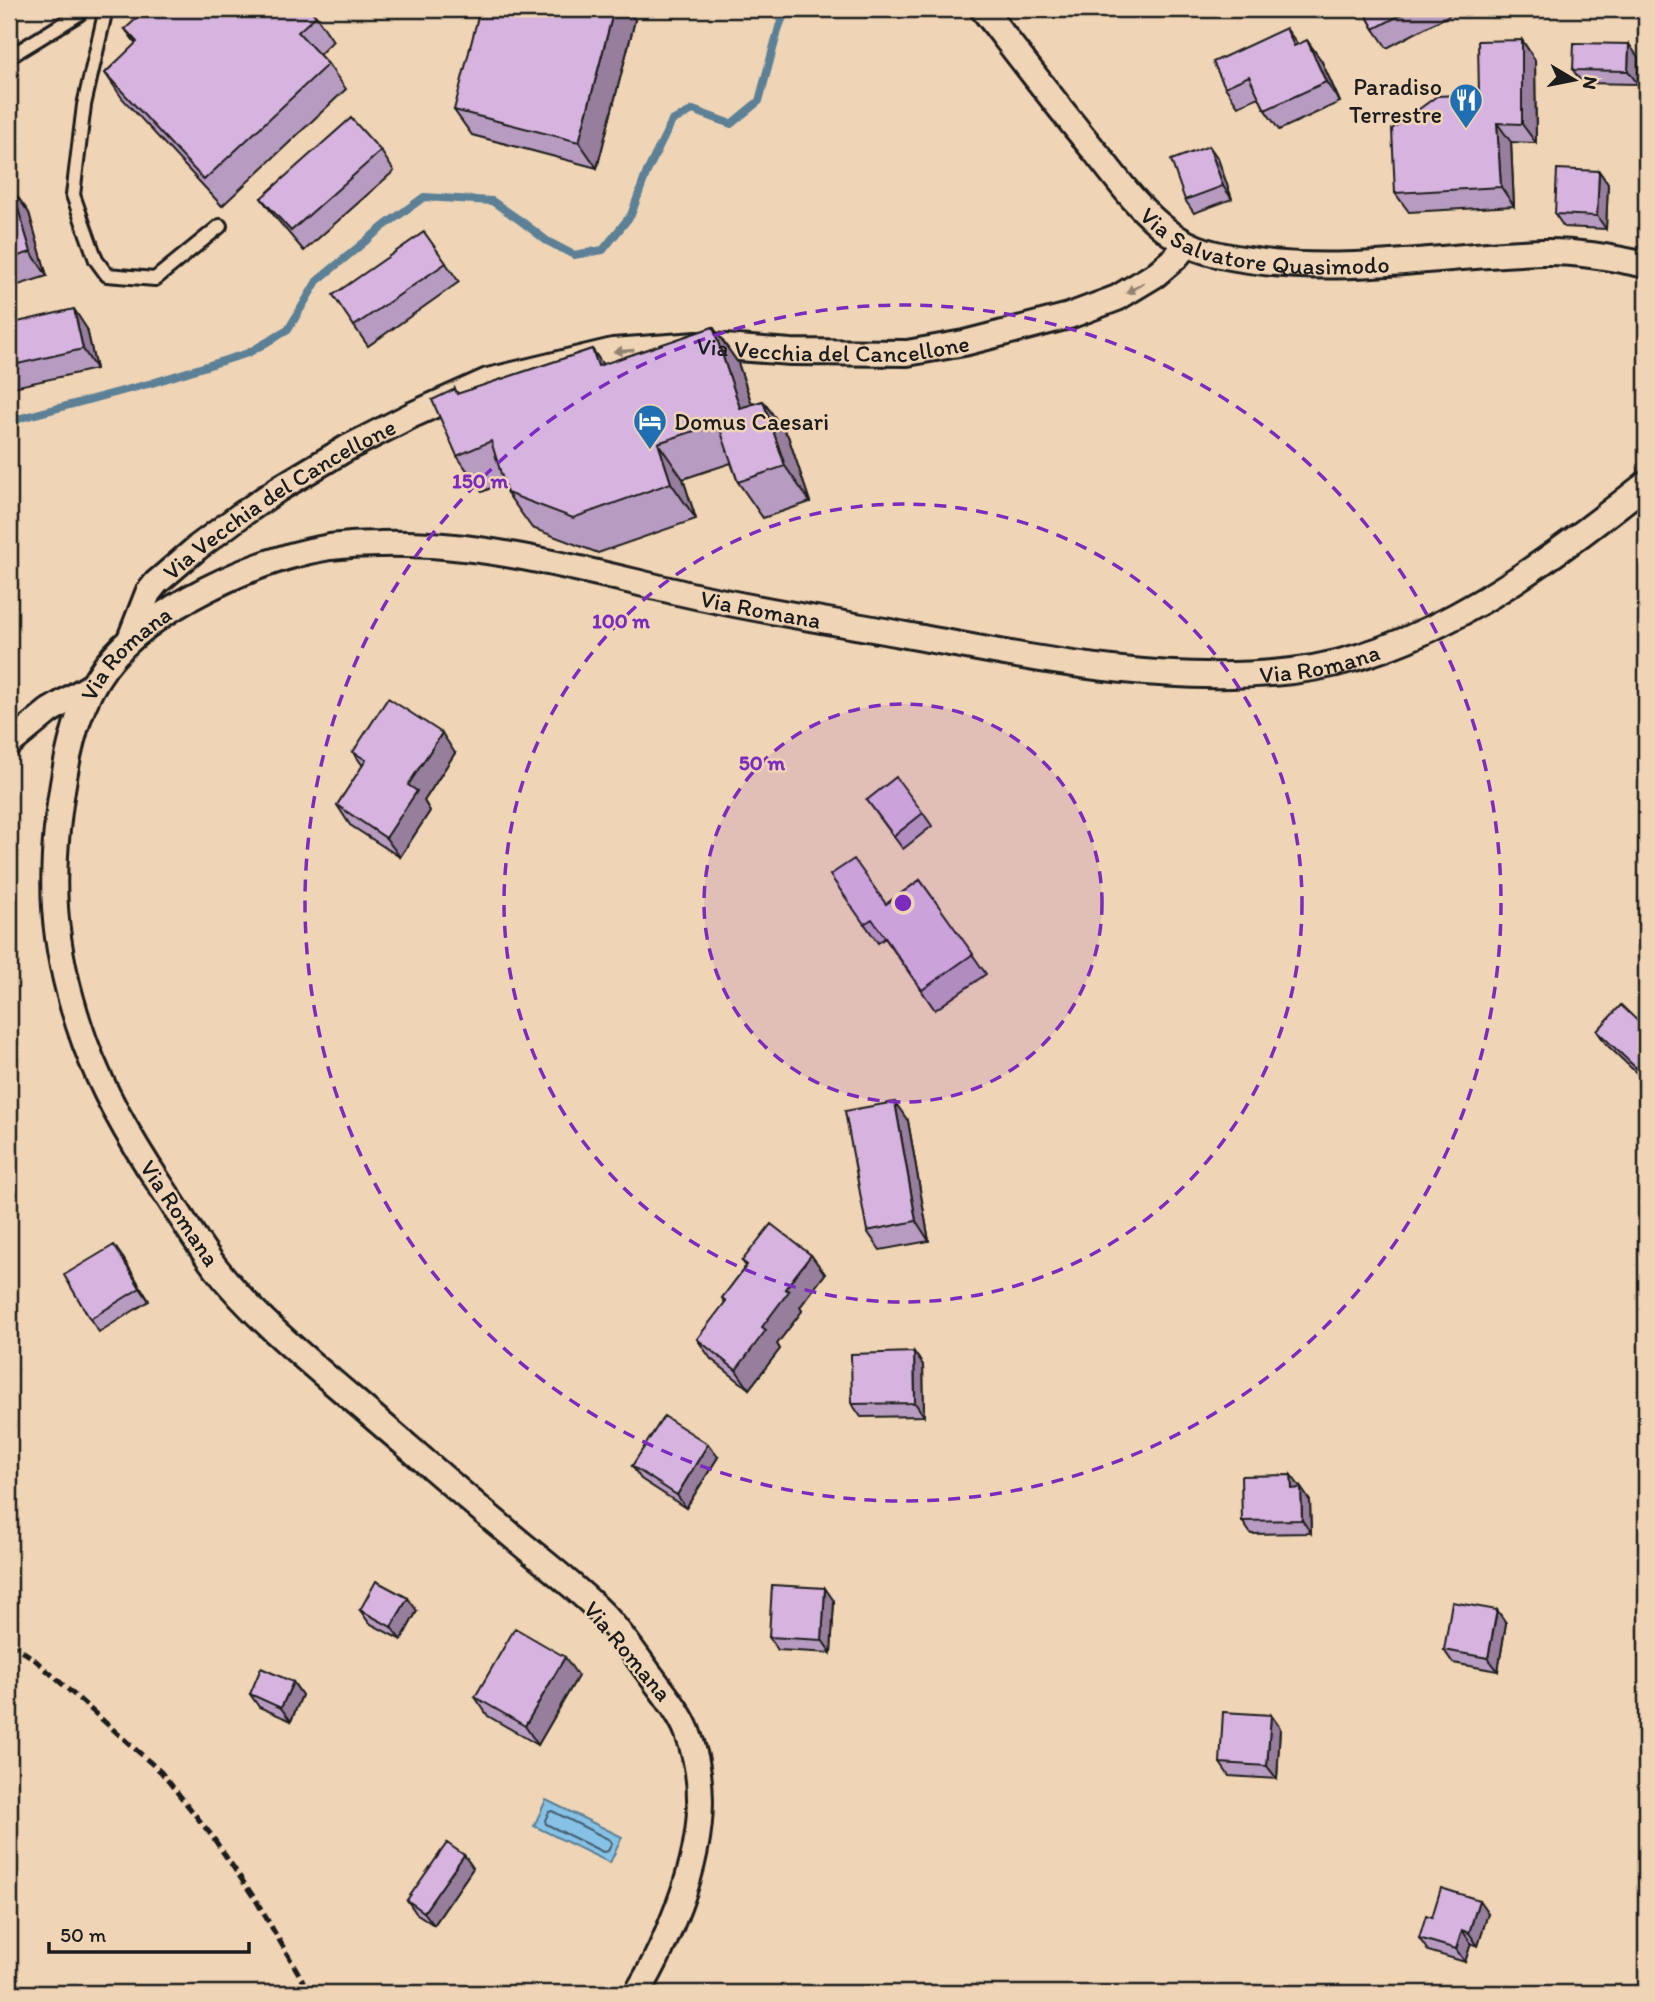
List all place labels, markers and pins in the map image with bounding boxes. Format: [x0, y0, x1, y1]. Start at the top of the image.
place label: Paradiso Terrestre [1349, 72, 1442, 129]
restaurant icon: Paradiso Terrestre [1447, 81, 1485, 130]
hotel icon: Domus Caesari [631, 402, 669, 451]
place label: Domus Caesari [674, 407, 829, 436]
centre of rings [891, 891, 915, 915]

